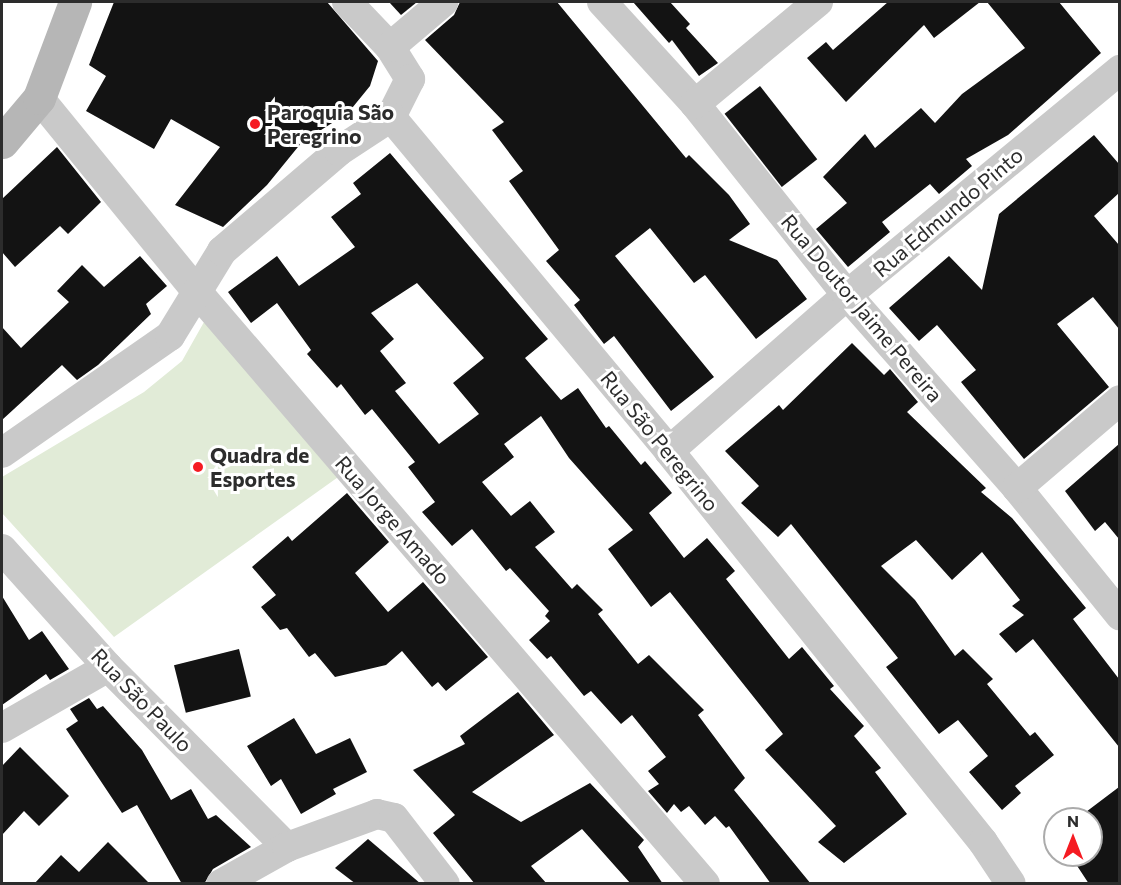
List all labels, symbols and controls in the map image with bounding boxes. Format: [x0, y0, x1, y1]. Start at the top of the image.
place label: Paroquia São Peregrino [267, 99, 394, 149]
marker: Paroquia São Peregrino [248, 117, 262, 131]
street label: Rua Edmundo Pinto [868, 142, 1028, 282]
street label: Rua Doutor Jaime Pereira [776, 209, 948, 407]
street label: Rua São Peregrino [596, 366, 724, 516]
place label: Quadra de Esportes [210, 442, 309, 492]
street label: Rua Jorge Amado [330, 450, 456, 590]
marker: Quadra de Esportes [191, 460, 205, 474]
street label: Rua São Paulo [86, 643, 198, 757]
north arrow [1043, 807, 1103, 867]
text: N [1067, 811, 1079, 830]

